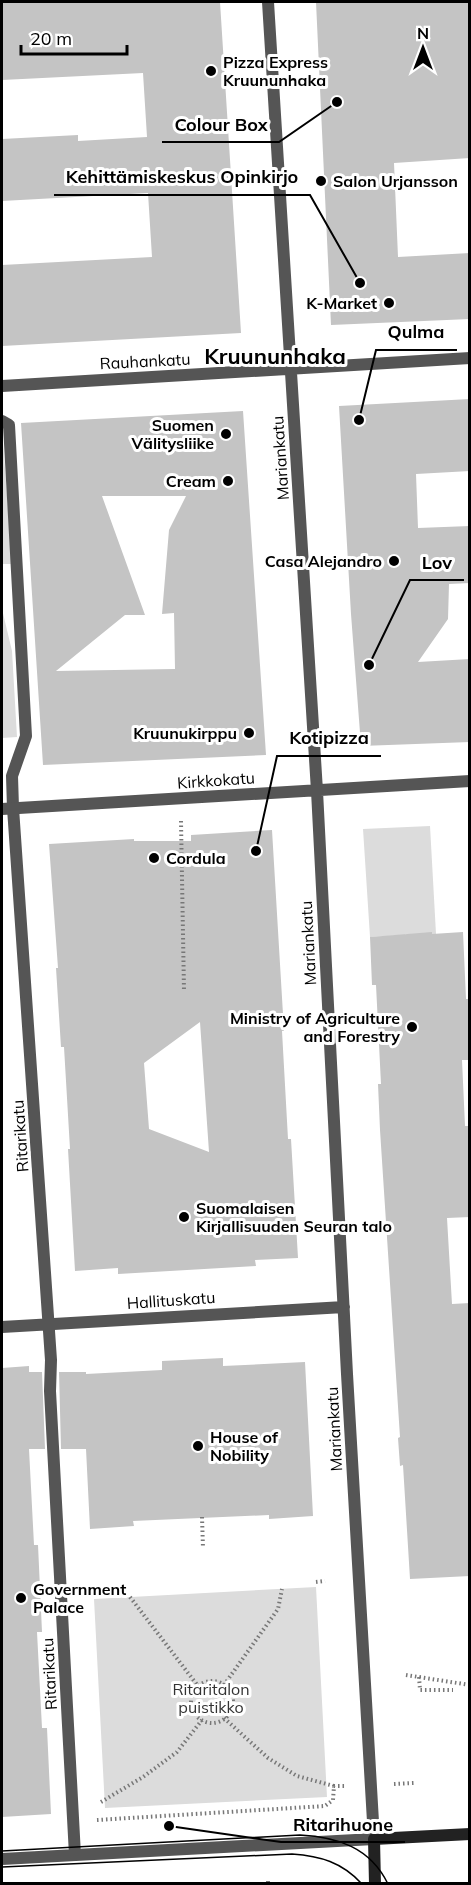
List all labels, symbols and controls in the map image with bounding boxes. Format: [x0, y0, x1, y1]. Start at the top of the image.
scale bar [21, 18, 128, 56]
north arrow [393, 18, 453, 78]
text: N [417, 23, 429, 43]
text: 20 m [30, 27, 72, 50]
place label: Pizza Express Kruununhaka [223, 52, 328, 90]
marker: Pizza Express Kruununhaka [204, 64, 218, 78]
callout: Colour Box [162, 106, 279, 142]
text: Colour Box [174, 113, 269, 136]
callout: Kehittämiskeskus Opinkirjo [54, 159, 310, 195]
text: Kehittämiskeskus Opinkirjo [66, 165, 298, 188]
place label: Salon Urjansson [333, 171, 458, 191]
marker: Salon Urjansson [314, 174, 328, 188]
place label: K-Market [306, 293, 377, 313]
marker: K-Market [382, 296, 396, 310]
callout: Qulma [376, 314, 457, 350]
text: Qulma [388, 320, 444, 343]
district label: Kruununhaka [204, 342, 346, 370]
street label: Rauhankatu [99, 349, 191, 373]
place label: Suomen Välitysliike [130, 415, 214, 453]
street label: Mariankatu [267, 415, 293, 501]
marker: Suomen Välitysliike [219, 427, 233, 441]
place label: Cream [166, 471, 216, 491]
marker: Cream [221, 474, 235, 488]
callout: Lov [410, 544, 464, 580]
place label: Casa Alejandro [265, 551, 382, 571]
text: Lov [422, 551, 452, 574]
marker: Casa Alejandro [387, 554, 401, 568]
callout: Kotipizza [277, 720, 381, 756]
place label: Kruunukirppu [133, 723, 237, 743]
marker: Kruunukirppu [242, 726, 256, 740]
text: Kotipizza [289, 726, 369, 749]
street label: Kirkkokatu [177, 767, 255, 793]
place label: Cordula [166, 848, 226, 868]
marker: Cordula [147, 851, 161, 865]
street label: Mariankatu [296, 900, 320, 986]
place label: Ministry of Agriculture and Forestry [230, 1008, 400, 1046]
marker: Ministry of Agriculture and Forestry [405, 1020, 419, 1034]
street label: Ritarikatu [8, 1099, 32, 1173]
place label: Suomalaisen Kirjallisuuden Seuran talo [196, 1198, 392, 1236]
marker: Suomalaisen Kirjallisuuden Seuran talo [177, 1210, 191, 1224]
street label: Hallituskatu [126, 1287, 216, 1313]
street label: Mariankatu [322, 1386, 346, 1472]
place label: House of Nobility [210, 1427, 279, 1465]
marker: House of Nobility [191, 1439, 205, 1453]
place label: Government Palace [33, 1579, 126, 1617]
marker: Government Palace [14, 1591, 28, 1605]
street label: Ritarikatu [37, 1637, 61, 1711]
park label: Ritaritalon puistikko [172, 1679, 250, 1717]
callout: Ritarihuone [281, 1806, 405, 1842]
text: Ritarihuone [293, 1813, 393, 1836]

